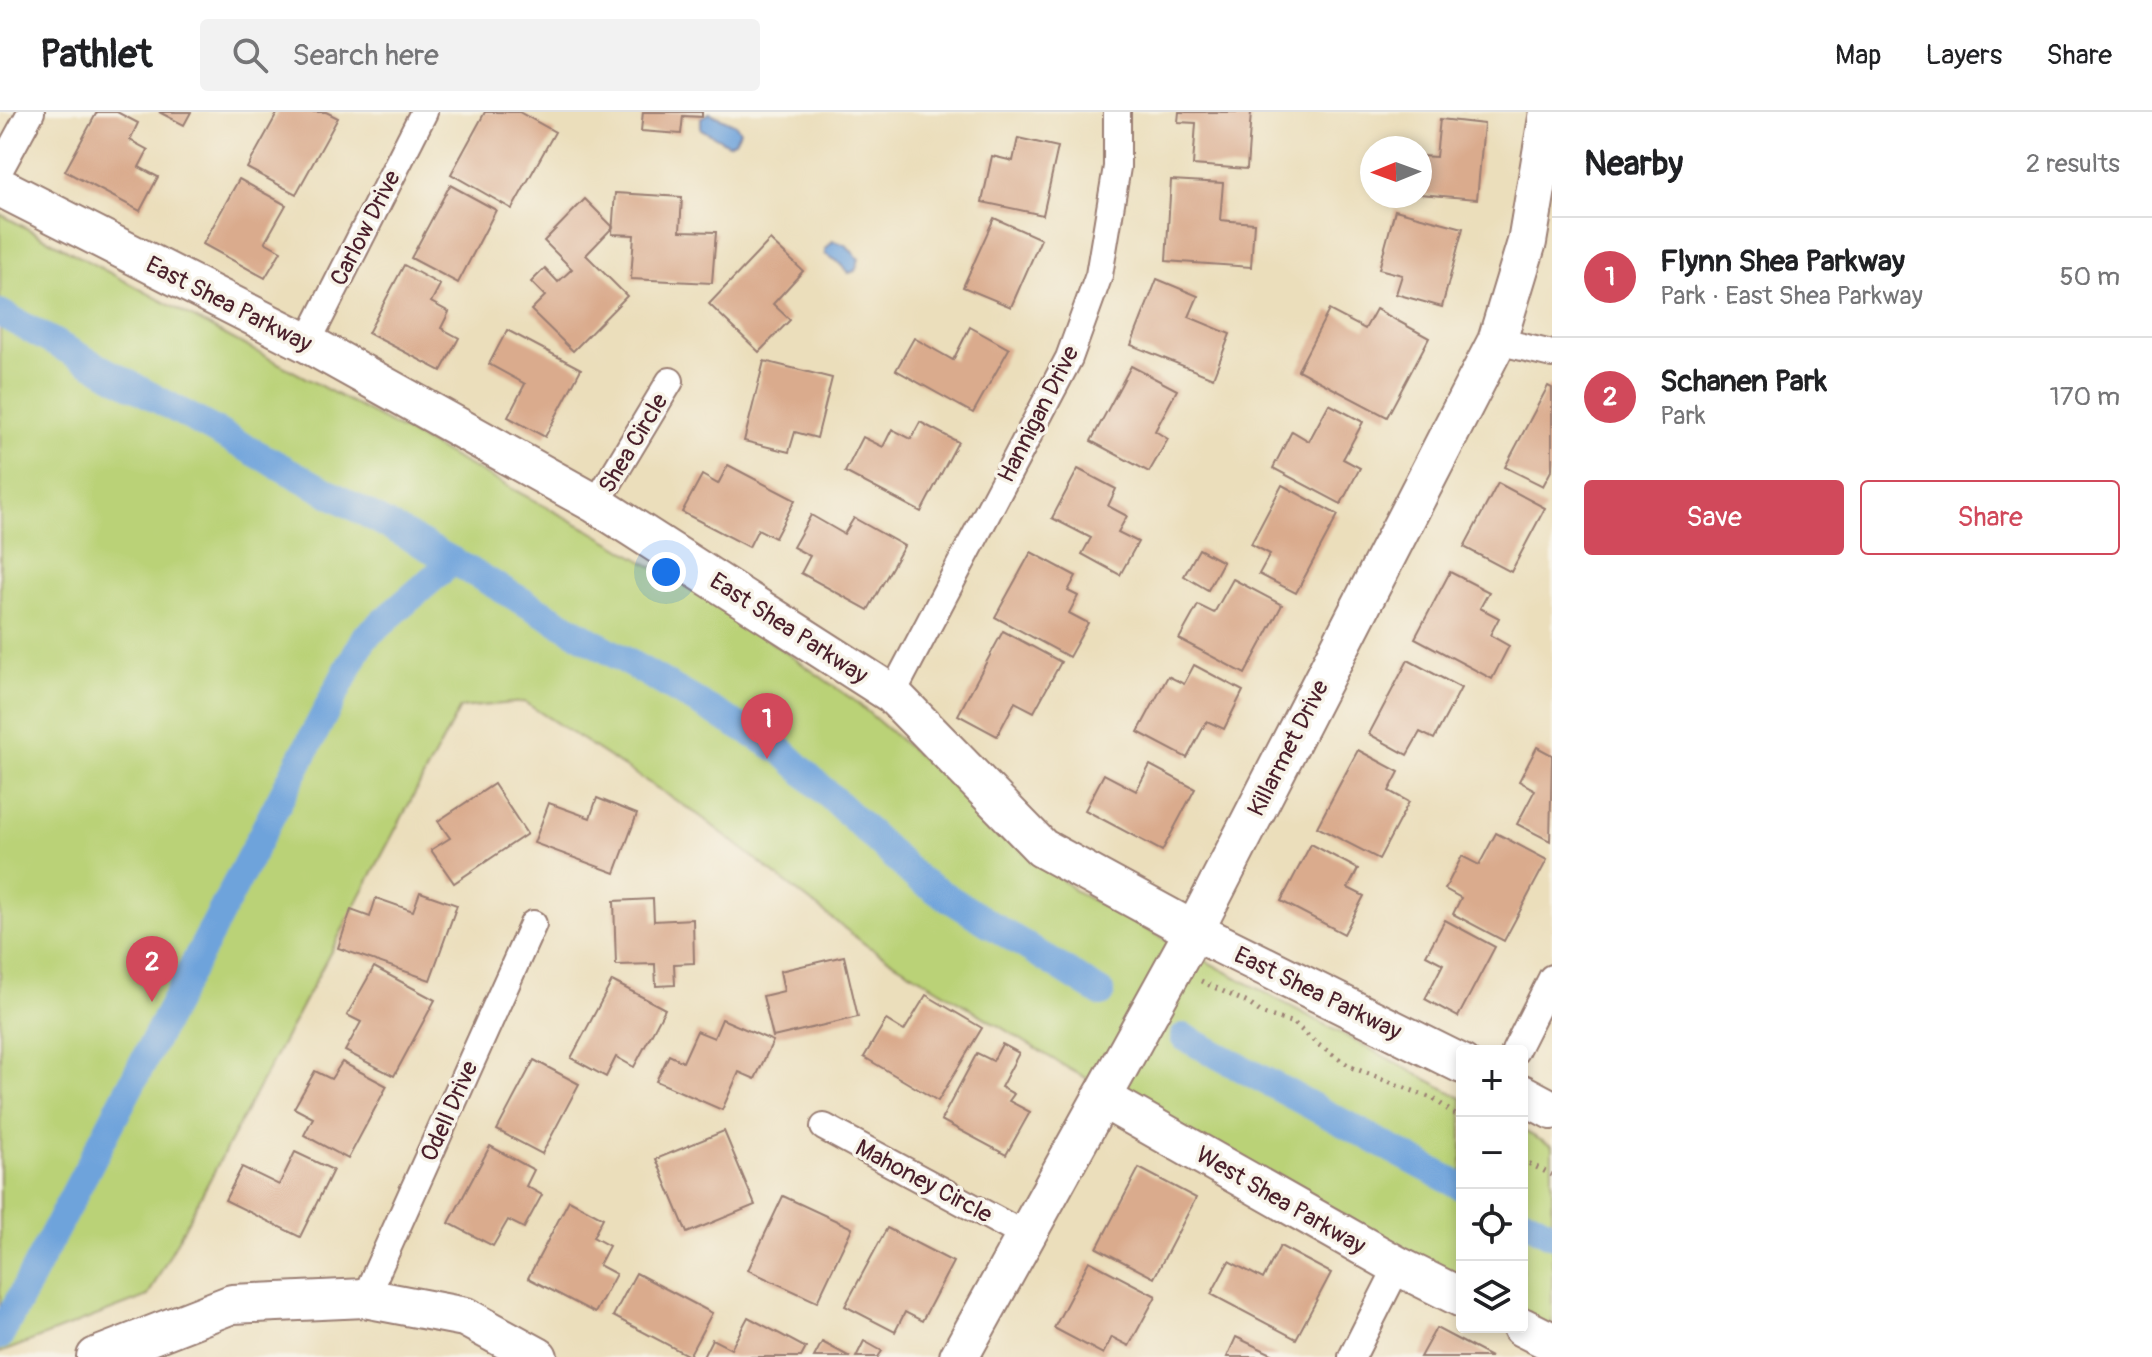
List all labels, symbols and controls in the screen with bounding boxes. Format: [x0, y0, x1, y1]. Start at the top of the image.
search box [200, 19, 760, 91]
text: Pathlet [40, 31, 152, 79]
icon: search [228, 33, 272, 77]
text: Search here [292, 37, 439, 74]
text: Map [1835, 38, 1881, 73]
text: Layers [1925, 38, 2002, 73]
text: Share [2046, 38, 2112, 73]
north arrow [1360, 136, 1432, 208]
text: Nearby [1584, 143, 1683, 186]
text: 2 results [2026, 148, 2120, 180]
street label: Carlow Drive [324, 166, 407, 291]
text: Flynn Shea Parkway [1660, 243, 1905, 280]
street label: East Shea Parkway [141, 250, 317, 359]
text: 1 [1605, 261, 1615, 293]
text: 50 m [2059, 261, 2120, 293]
text: Park · East Shea Parkway [1660, 280, 1923, 312]
street label: Hannigan Drive [992, 341, 1085, 487]
text: Schanen Park [1660, 363, 1827, 400]
text: 2 [1603, 381, 1617, 413]
text: 170 m [2050, 381, 2120, 413]
street label: Shea Circle [592, 388, 674, 498]
text: Park [1660, 400, 1706, 432]
button: Save [1584, 480, 1844, 555]
button: Share [1860, 480, 2120, 555]
your location [646, 552, 686, 592]
street label: East Shea Parkway [704, 567, 873, 690]
street label: Killarmet Drive [1242, 675, 1335, 821]
pin: 1 [741, 693, 793, 759]
pin: 2 [126, 936, 178, 1002]
street label: East Shea Parkway [1229, 940, 1406, 1046]
map controls [1456, 1045, 1528, 1333]
button: + [1456, 1045, 1528, 1117]
street label: Odell Drive [414, 1056, 485, 1166]
button: − [1456, 1117, 1528, 1189]
street label: Mahoney Circle [850, 1133, 997, 1230]
street label: West Shea Parkway [1191, 1140, 1371, 1261]
button: locate [1456, 1189, 1528, 1261]
button: layers [1456, 1261, 1528, 1333]

